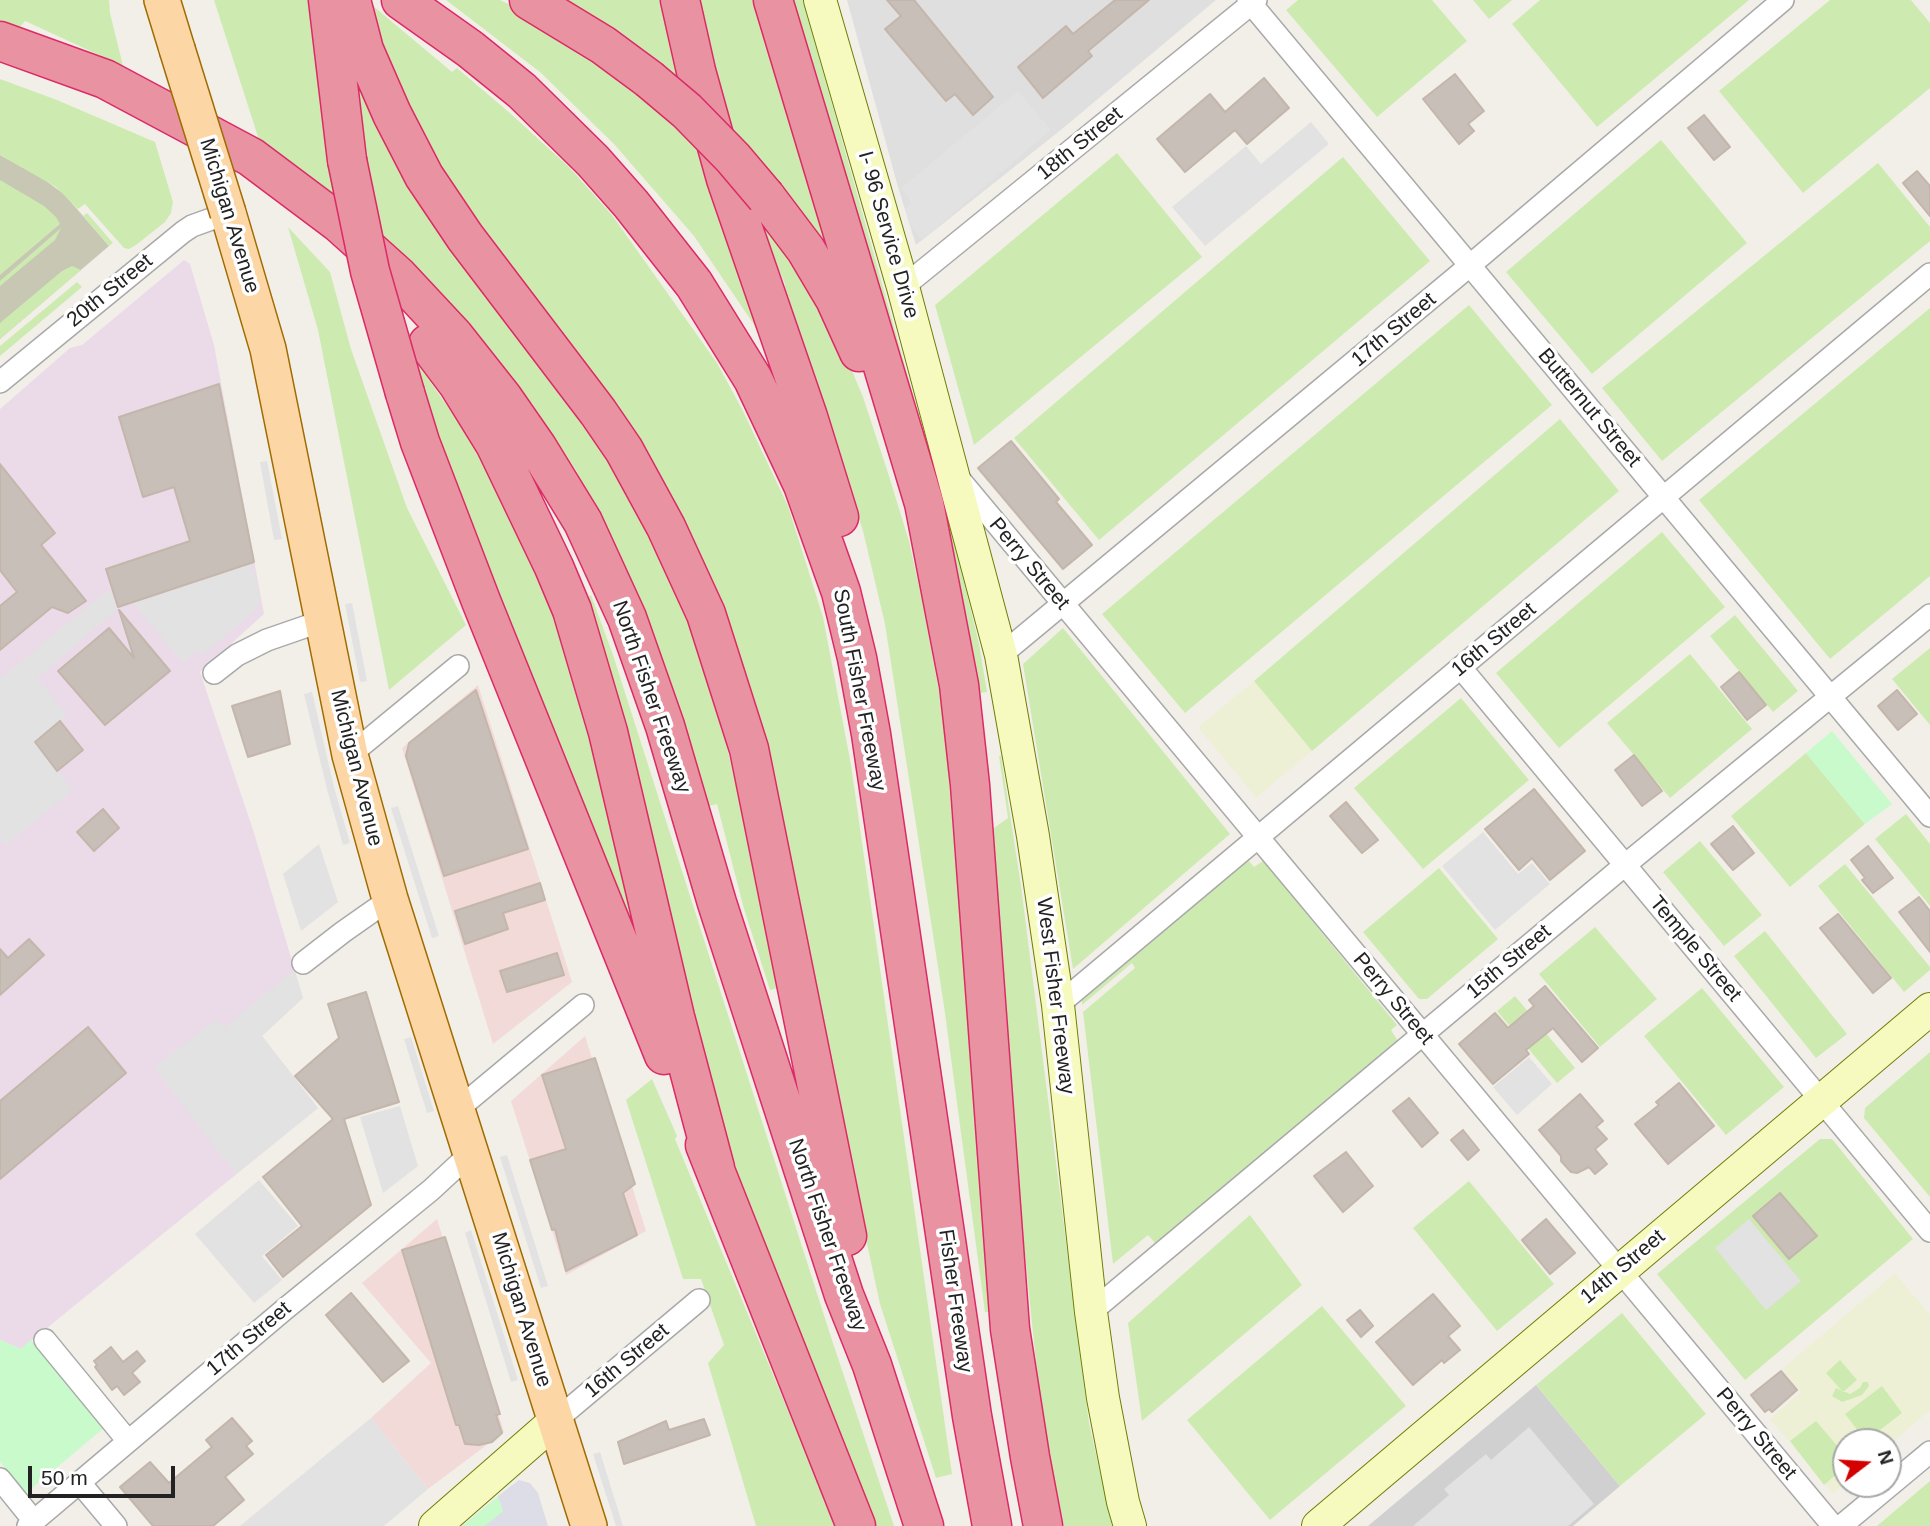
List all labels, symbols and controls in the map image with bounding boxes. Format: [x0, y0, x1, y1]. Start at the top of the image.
street label: 18th Street [1032, 102, 1128, 186]
street label: Michigan Avenue [193, 135, 265, 297]
street label: I- 96 Service Drive [852, 149, 924, 321]
street label: 20th Street [62, 249, 158, 333]
street label: 17th Street [1347, 287, 1441, 373]
street label: Butternut Street [1532, 344, 1646, 472]
street label: Perry Street [983, 513, 1075, 615]
street label: South Fisher Freeway [827, 587, 891, 793]
street label: North Fisher Freeway [606, 597, 696, 797]
street label: 16th Street [1447, 597, 1541, 683]
street label: Michigan Avenue [324, 687, 388, 849]
street label: Temple Street [1644, 891, 1746, 1007]
street label: West Fisher Freeway [1030, 896, 1080, 1096]
street label: 15th Street [1462, 919, 1556, 1005]
street label: Perry Street [1347, 948, 1439, 1050]
street label: North Fisher Freeway [782, 1135, 872, 1335]
street label: 14th Street [1576, 1224, 1670, 1310]
street label: Fisher Freeway [932, 1228, 978, 1374]
street label: Michigan Avenue [485, 1229, 557, 1391]
street label: 17th Street [202, 1296, 296, 1382]
street label: 16th Street [580, 1318, 674, 1404]
street label: Perry Street [1710, 1383, 1802, 1485]
north arrow [1832, 1428, 1902, 1498]
text: N [1874, 1448, 1898, 1467]
scale bar [32, 1452, 178, 1496]
text: 50 m [41, 1466, 88, 1489]

